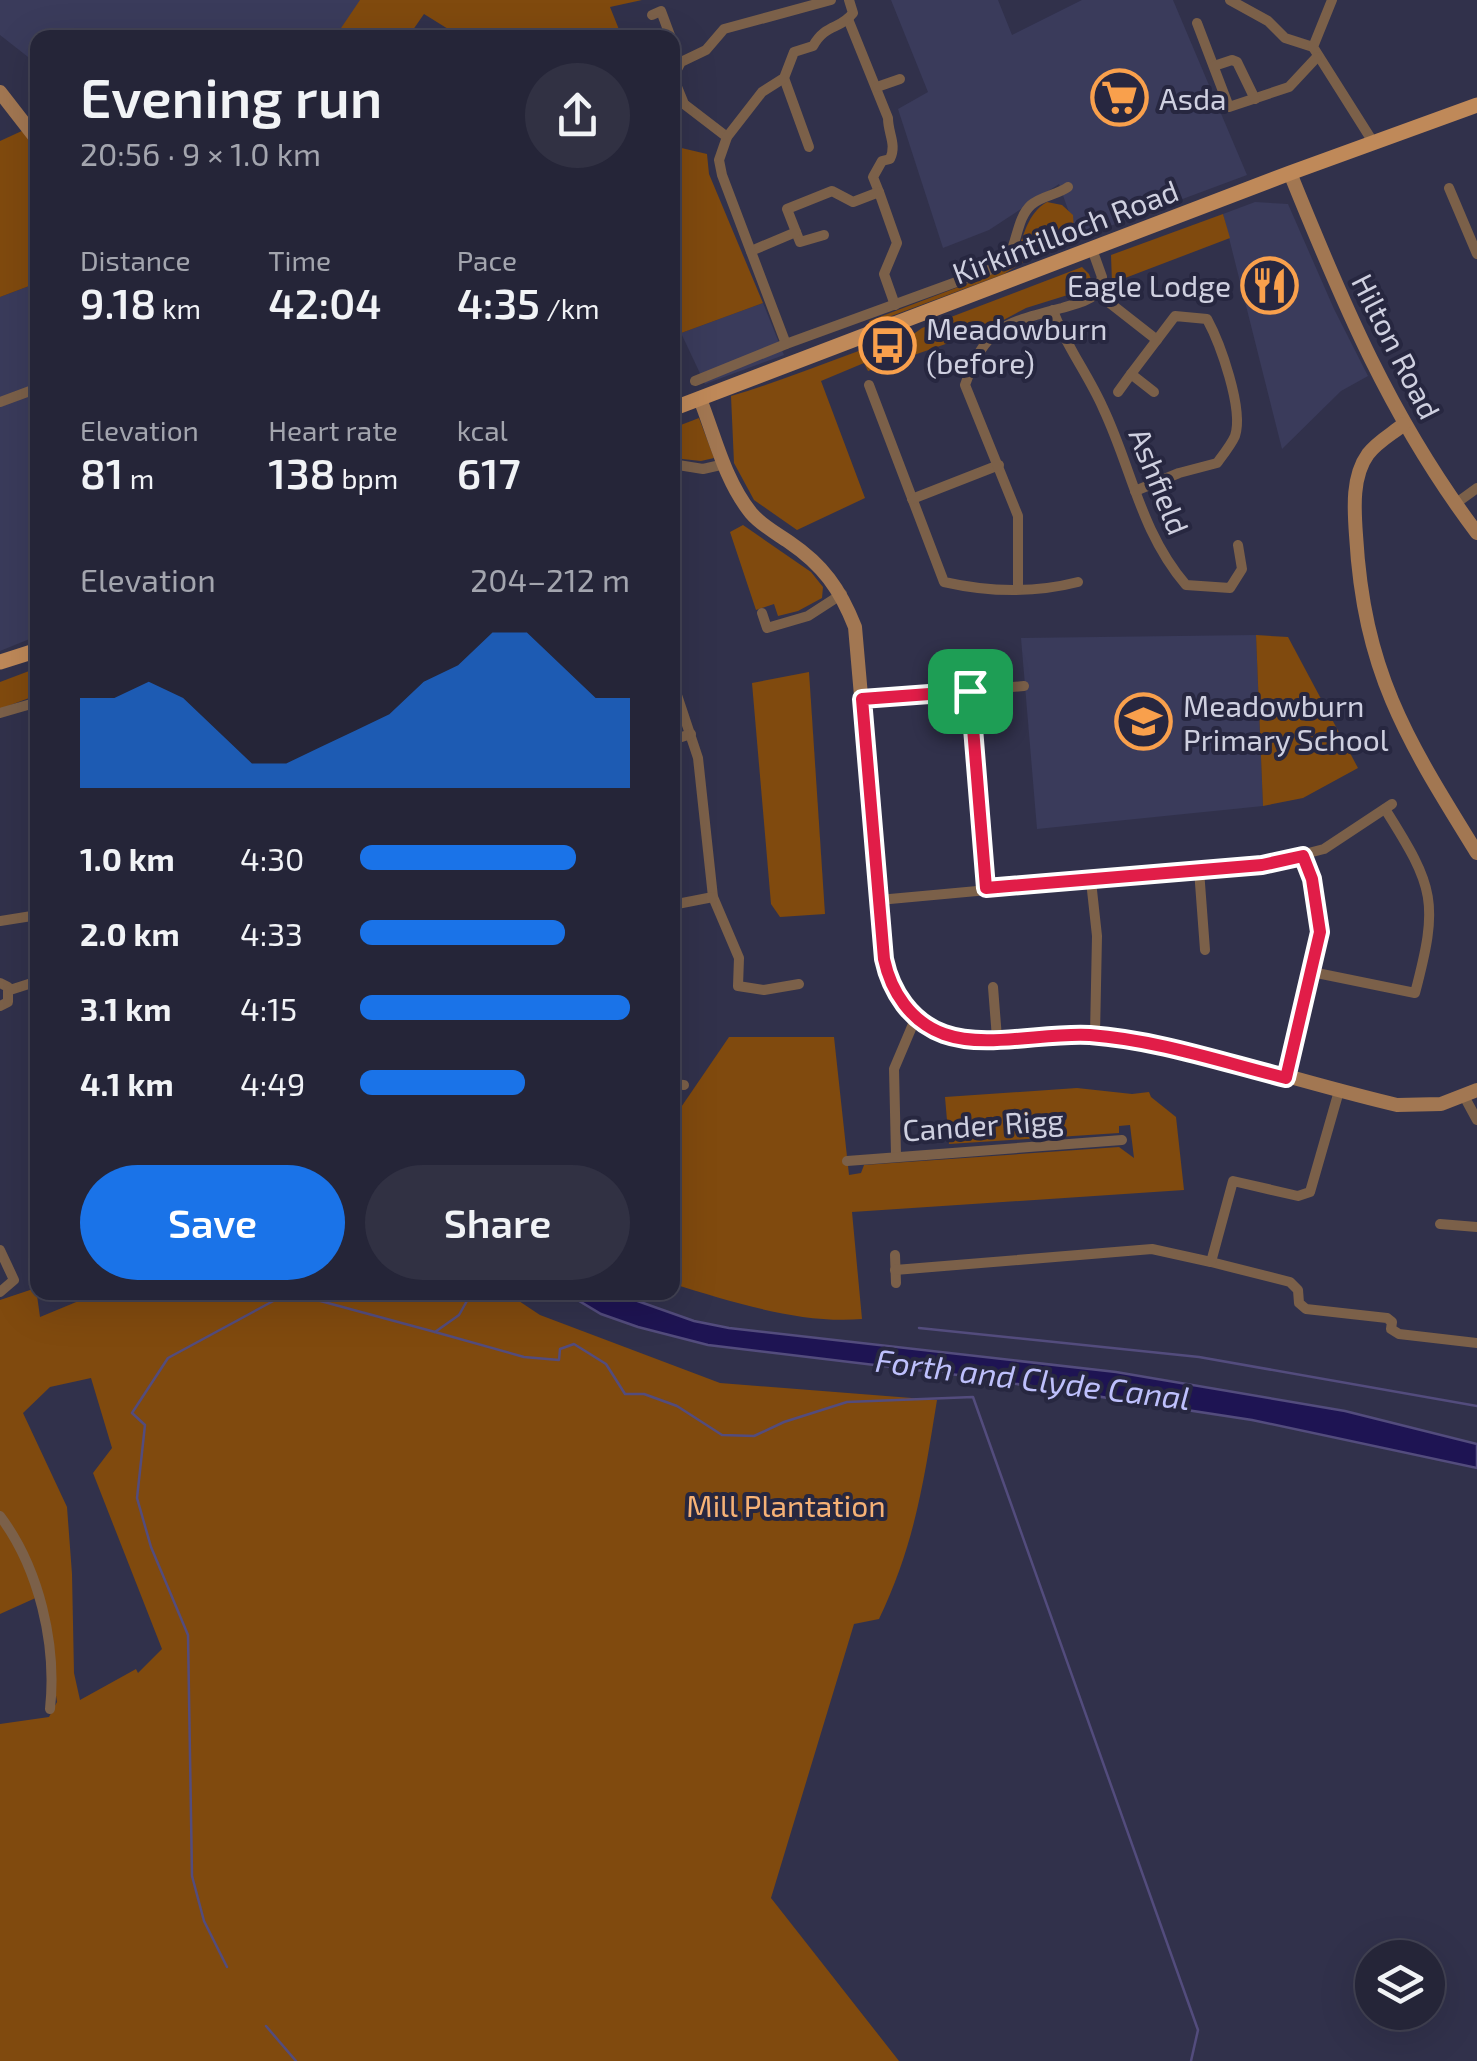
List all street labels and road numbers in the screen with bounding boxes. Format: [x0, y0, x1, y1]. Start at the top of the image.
street label: Kirkintilloch Road [947, 171, 1183, 291]
street label: Hilton Road [1345, 267, 1449, 425]
street label: Ashfield [1122, 422, 1198, 540]
street label: Cander Rigg [901, 1100, 1065, 1148]

